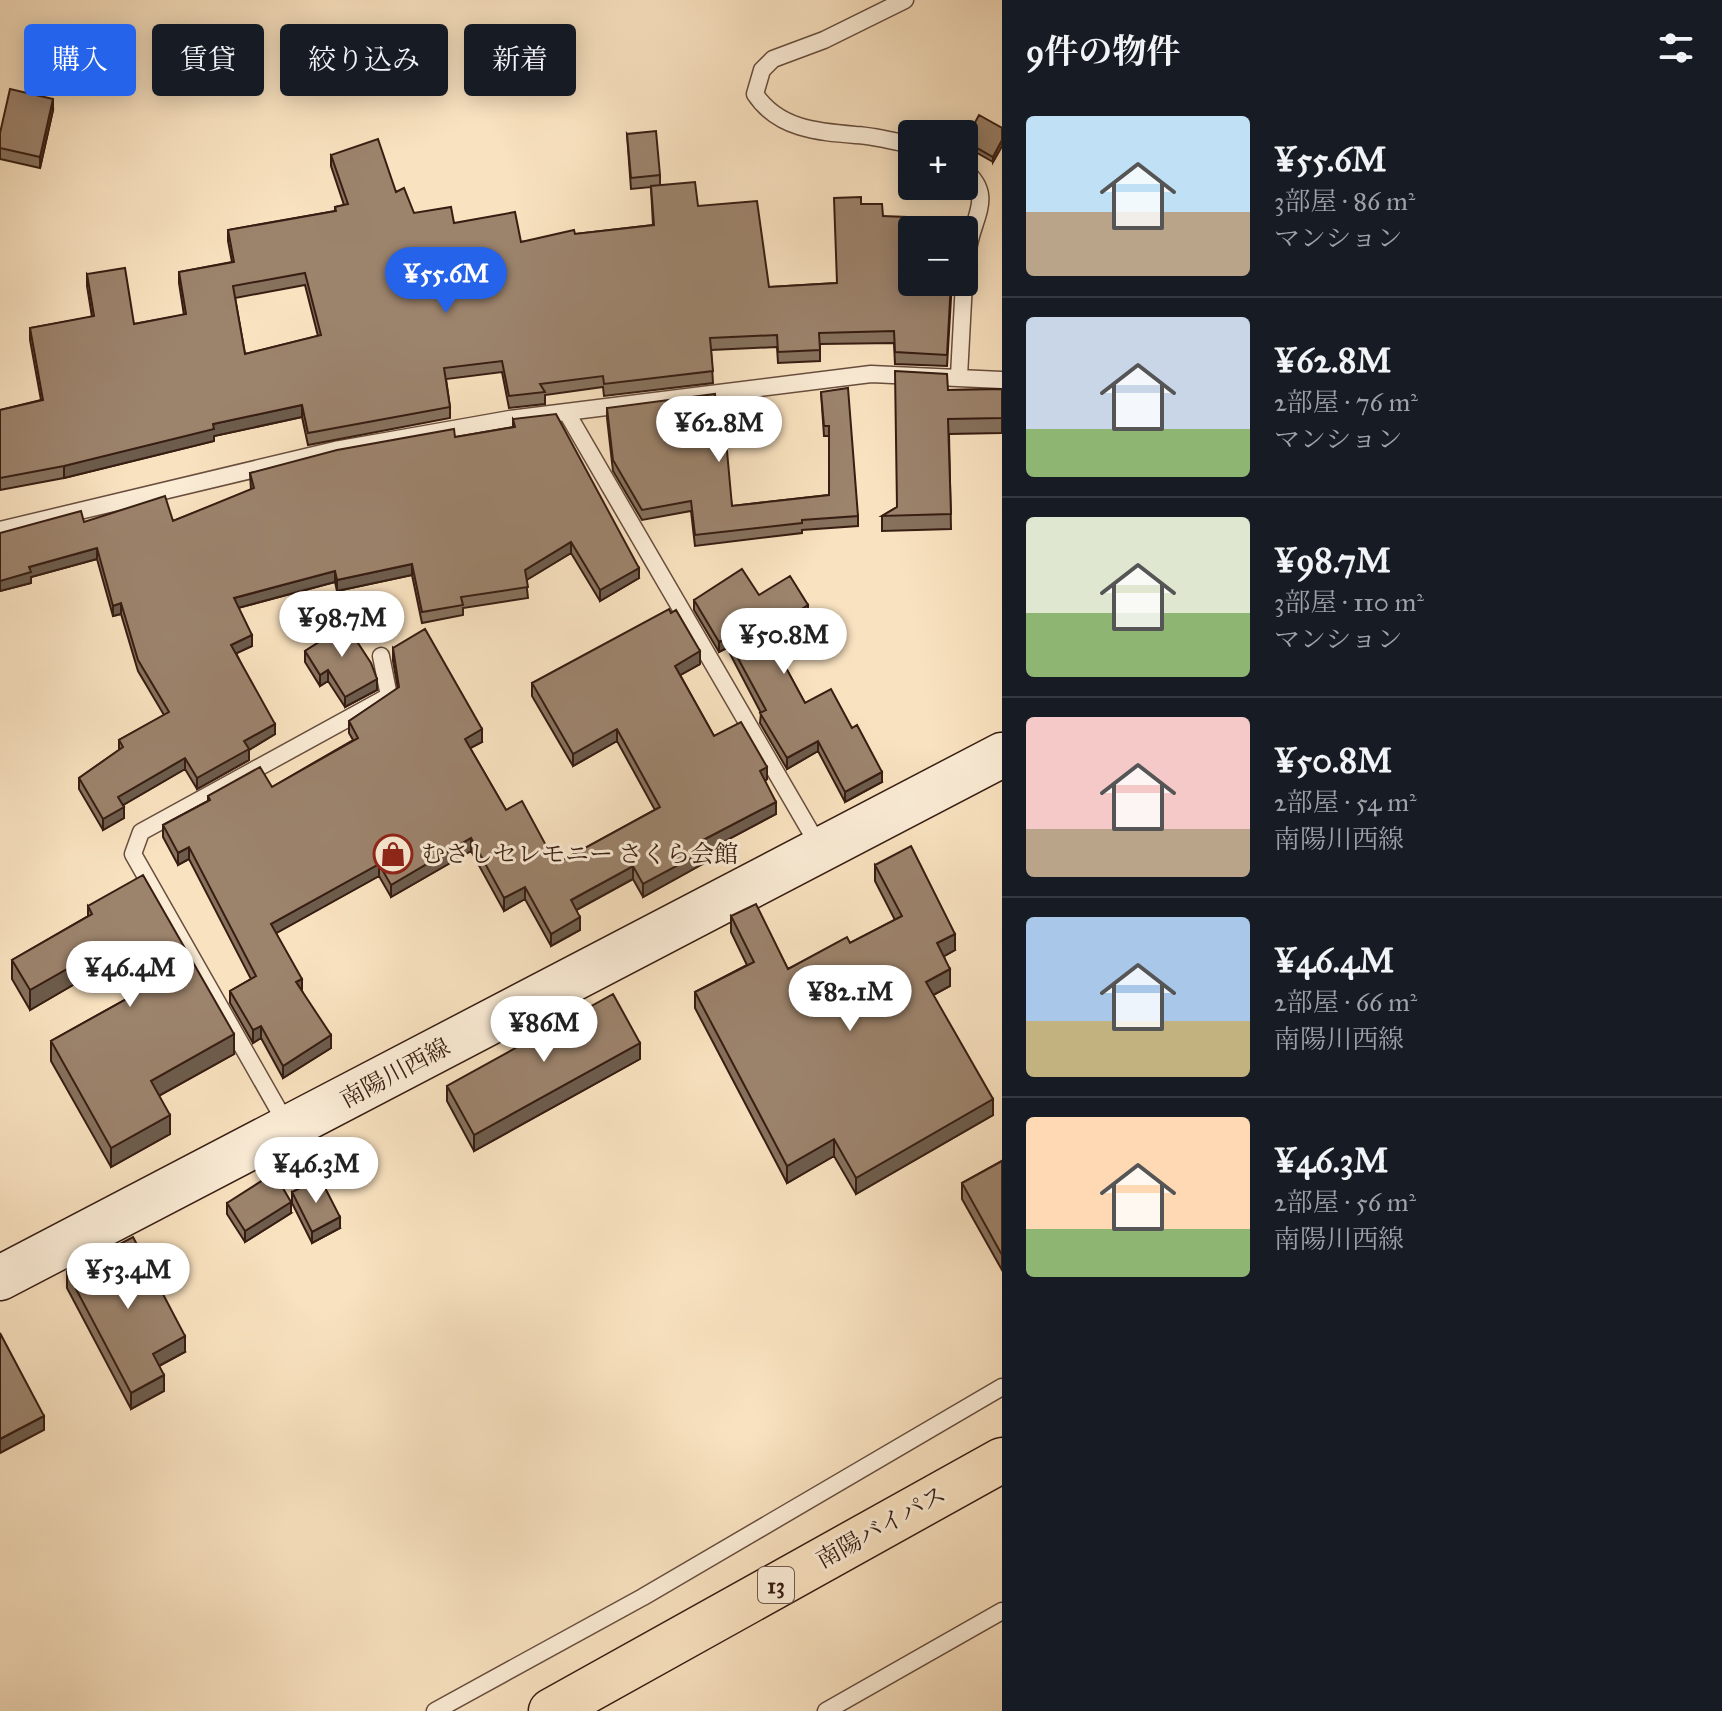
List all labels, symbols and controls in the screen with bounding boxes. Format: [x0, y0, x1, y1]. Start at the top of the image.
chip: 購入 [24, 24, 136, 96]
chip: 賃貸 [152, 24, 264, 96]
chip: 絞り込み [280, 24, 448, 96]
chip: 新着 [464, 24, 576, 96]
icon: filters [1654, 26, 1698, 70]
text: 9件の物件 [1026, 31, 1180, 72]
map controls [898, 120, 978, 296]
button: + [898, 120, 978, 200]
text: ¥55.6M [1274, 139, 1387, 180]
icon: home [1090, 148, 1186, 244]
text: 3部屋 · 86 m² [1274, 185, 1415, 217]
button: − [898, 216, 978, 296]
text: マンション [1274, 222, 1403, 254]
pin: ¥55.6M [381, 247, 511, 315]
text: ¥55.6M [403, 257, 489, 289]
text: ¥62.8M [1274, 340, 1391, 381]
icon: home [1090, 349, 1186, 445]
text: 2部屋 · 76 m² [1274, 386, 1418, 418]
pin: ¥62.8M [654, 396, 784, 464]
text: ¥62.8M [674, 406, 764, 438]
text: マンション [1274, 423, 1403, 455]
text: ¥98.7M [1274, 540, 1391, 581]
icon: home [1090, 549, 1186, 645]
text: 3部屋 · 110 m² [1274, 586, 1424, 618]
pin: ¥98.7M [277, 591, 407, 659]
text: ¥98.7M [297, 601, 387, 633]
pin: ¥50.8M [719, 608, 849, 676]
text: ¥50.8M [739, 618, 829, 650]
text: マンション [1274, 623, 1403, 655]
text: ¥50.8M [1274, 740, 1392, 781]
icon: home [1090, 749, 1186, 845]
text: 2部屋 · 54 m² [1274, 786, 1417, 818]
text: 南陽川西線 [1274, 823, 1404, 855]
shop icon: むさしセレモニー さくら会館 [372, 833, 414, 875]
place label: むさしセレモニー さくら会館 [421, 839, 738, 869]
text: ¥46.4M [1274, 940, 1394, 981]
pin: ¥46.4M [65, 941, 195, 1009]
icon: home [1090, 949, 1186, 1045]
text: ¥46.4M [84, 951, 176, 983]
pin: ¥82.1M [785, 965, 915, 1033]
text: ¥82.1M [807, 975, 893, 1007]
text: 2部屋 · 66 m² [1274, 986, 1417, 1018]
pin: ¥86M [497, 996, 591, 1064]
text: ¥86M [508, 1006, 580, 1038]
text: 南陽川西線 [1274, 1023, 1404, 1055]
street label: 南陽川西線 [335, 1032, 455, 1114]
pin: ¥46.3M [251, 1137, 381, 1205]
text: ¥46.3M [1274, 1140, 1388, 1181]
text: ¥46.3M [272, 1147, 360, 1179]
icon: home [1090, 1149, 1186, 1245]
text: 2部屋 · 56 m² [1274, 1186, 1416, 1218]
text: 南陽川西線 [1274, 1223, 1404, 1255]
pin: ¥53.4M [63, 1243, 193, 1311]
text: ¥53.4M [85, 1253, 171, 1285]
street label: 南陽バイパス [811, 1479, 951, 1575]
road number: 13 [758, 1567, 794, 1603]

